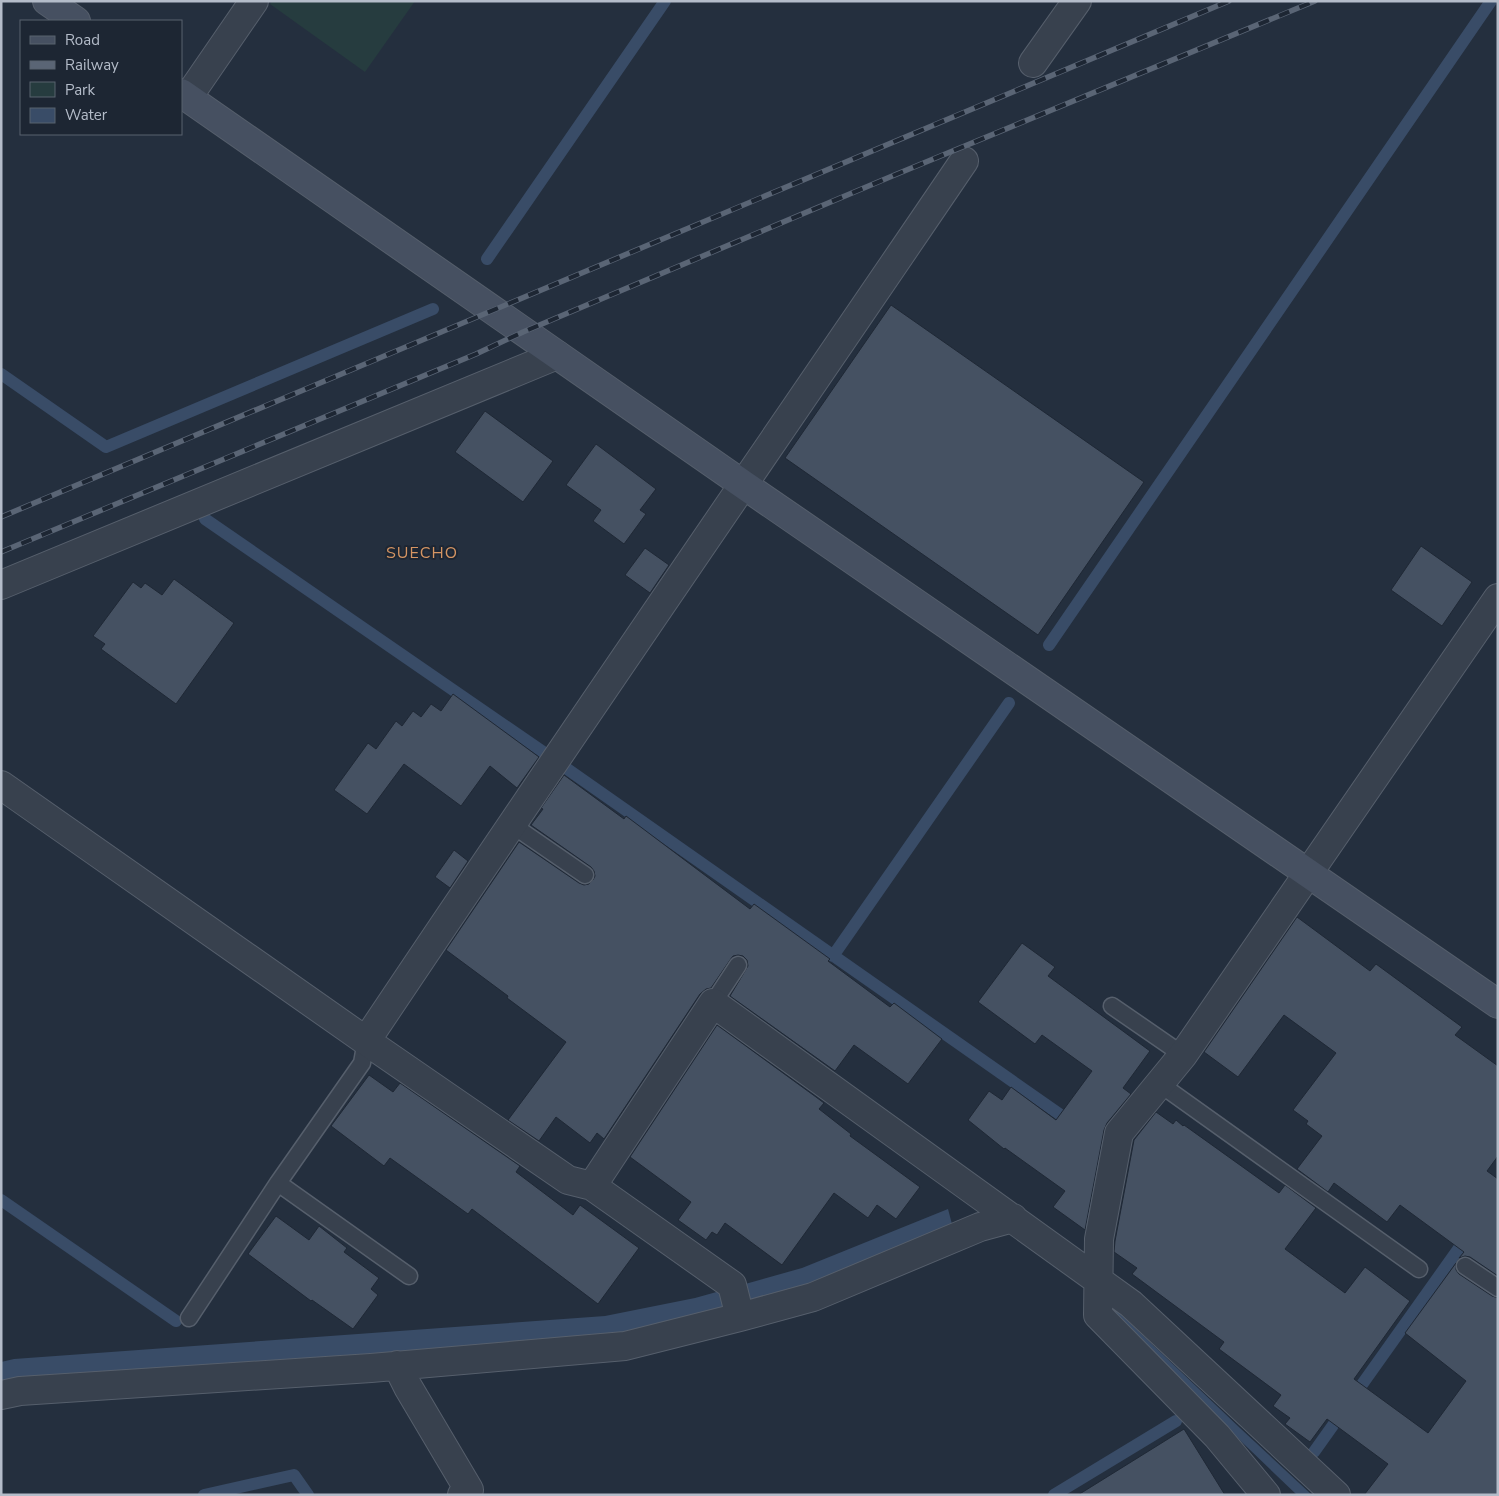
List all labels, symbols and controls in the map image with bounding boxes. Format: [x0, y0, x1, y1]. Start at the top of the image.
legend [20, 20, 182, 135]
text: Road [65, 30, 100, 50]
text: Railway [65, 55, 119, 75]
text: Park [65, 80, 95, 100]
text: Water [65, 105, 108, 125]
district label: SUECHO [386, 542, 458, 564]

